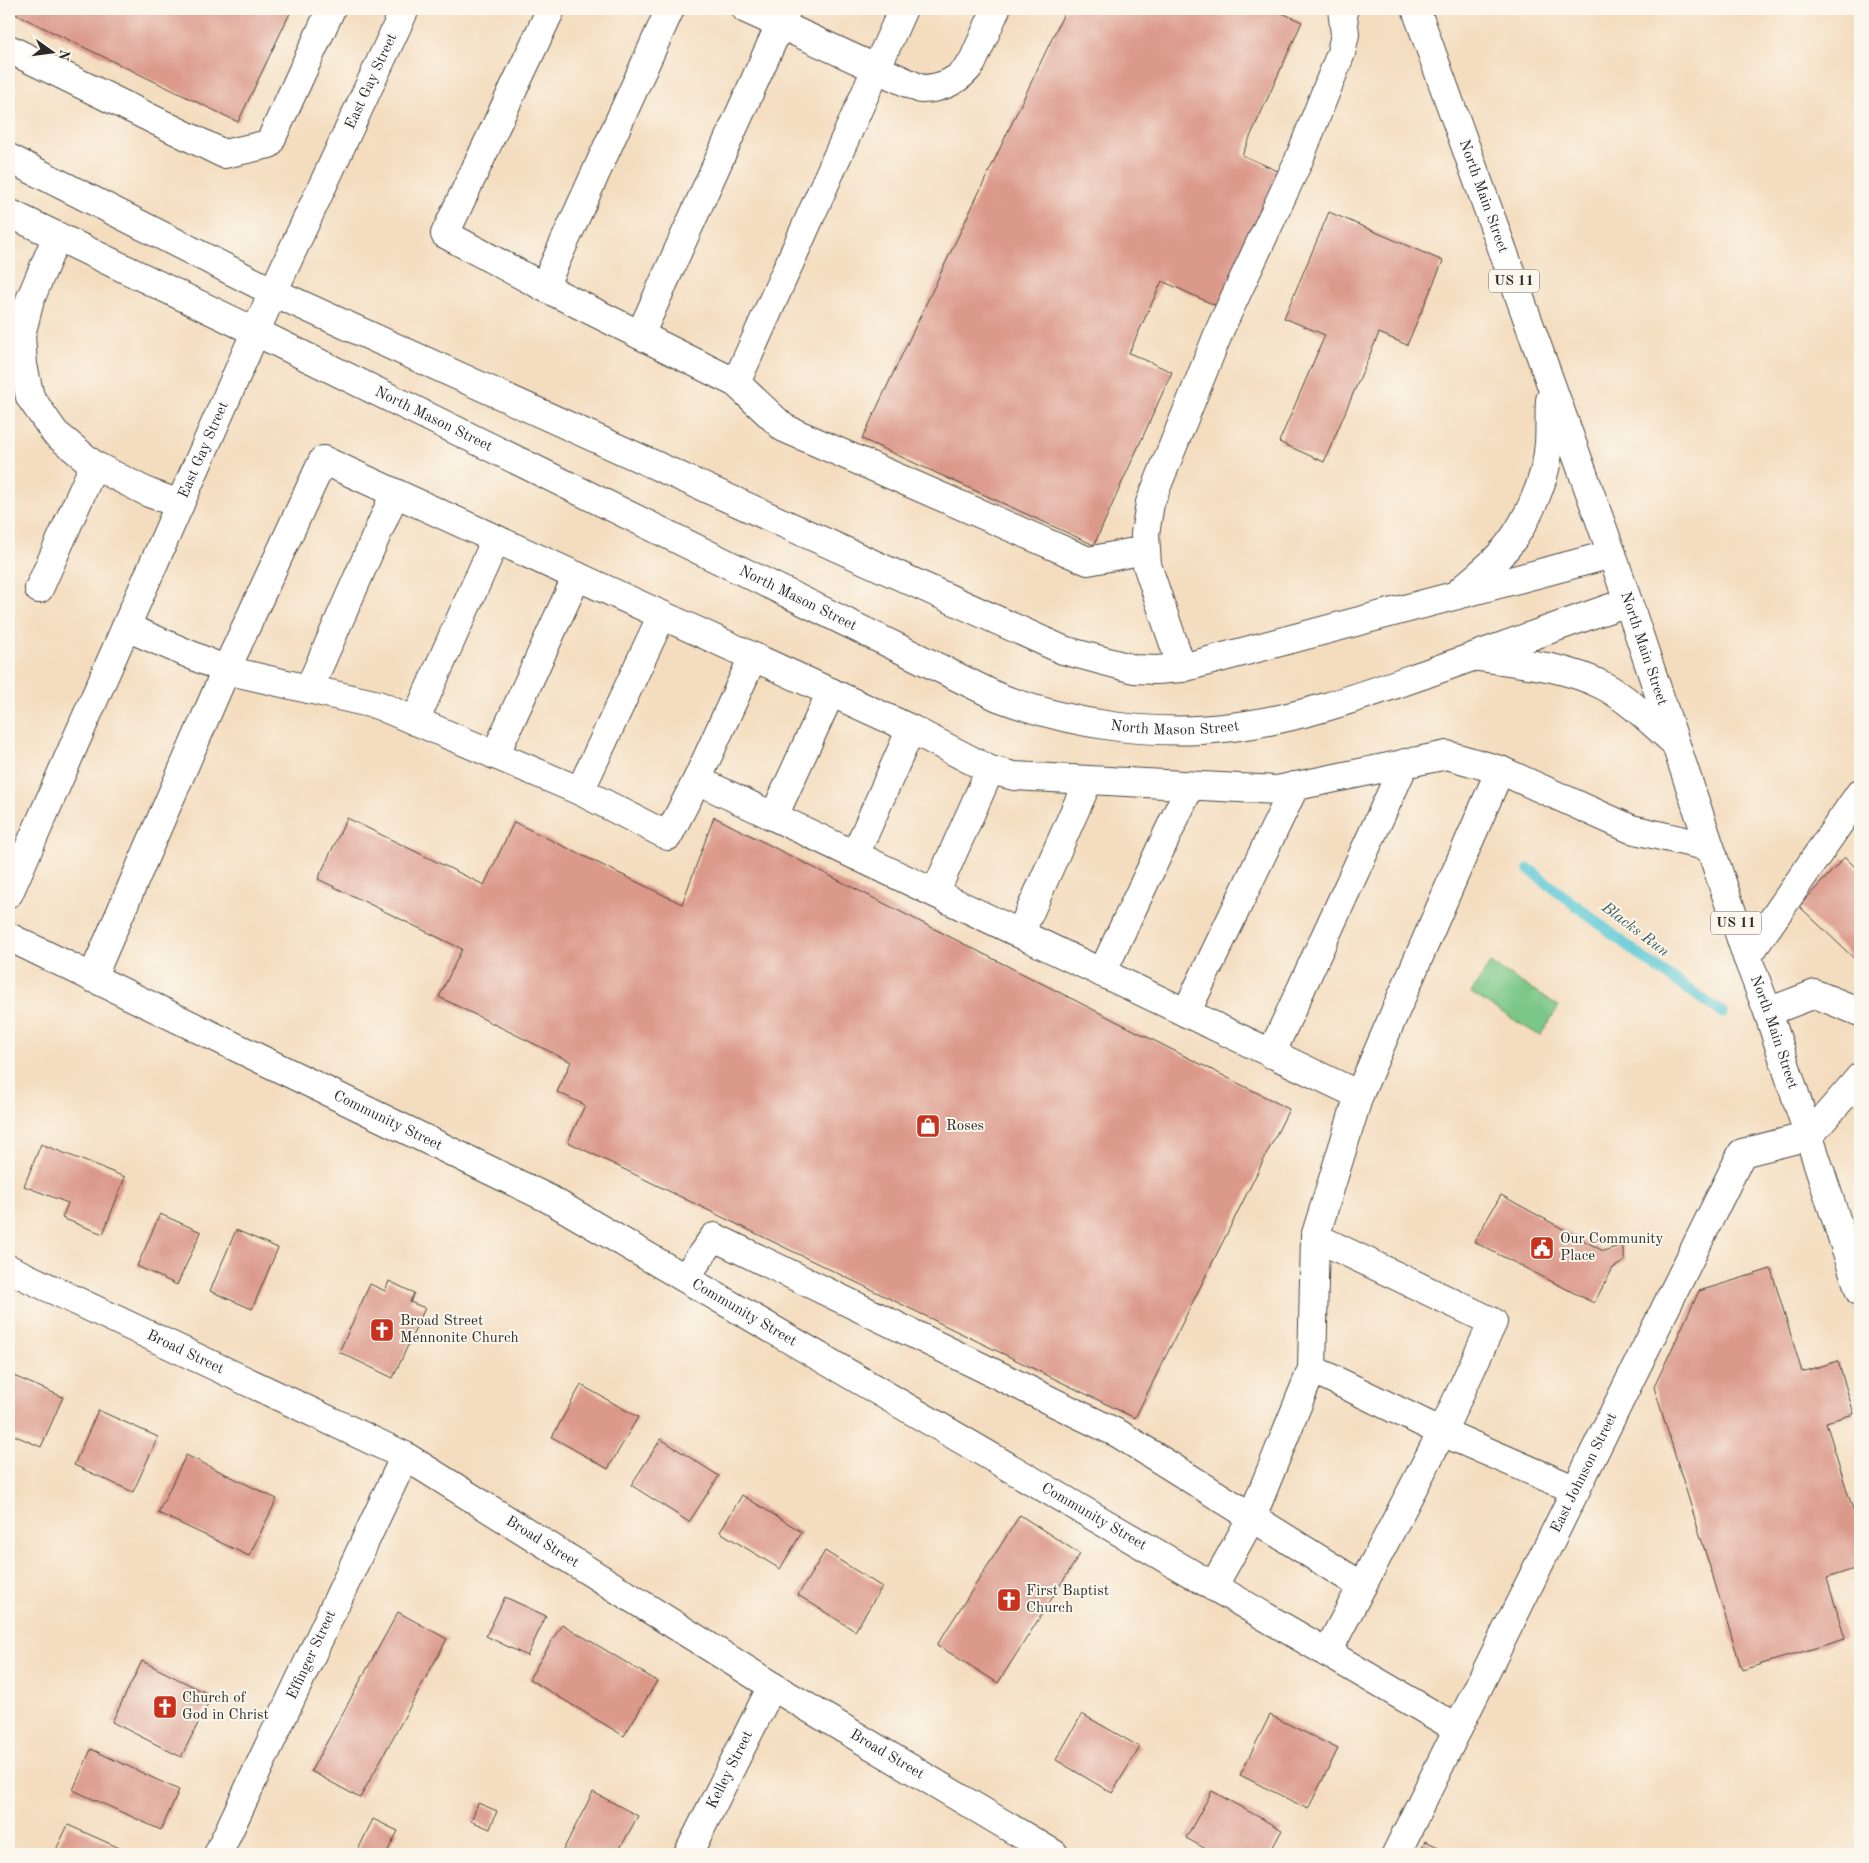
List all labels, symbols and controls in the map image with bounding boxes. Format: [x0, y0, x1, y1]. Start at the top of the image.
north arrow [28, 28, 78, 78]
street label: East Gay Street [343, 31, 400, 131]
text: N [55, 48, 72, 62]
street label: North Main Street [1456, 138, 1511, 255]
road number: US 11 [1489, 270, 1539, 292]
street label: North Mason Street [372, 384, 495, 455]
street label: East Gay Street [176, 399, 231, 500]
street label: North Mason Street [737, 563, 859, 634]
street label: North Main Street [1618, 590, 1670, 707]
street label: North Mason Street [1110, 718, 1240, 738]
water label: Blacks Run [1597, 899, 1672, 960]
road number: US 11 [1711, 911, 1761, 934]
street label: North Main Street [1747, 973, 1800, 1091]
street label: Community Street [331, 1088, 444, 1153]
shop icon: Roses [915, 1113, 941, 1139]
place label: Roses [946, 1119, 984, 1134]
place label: Our Community Place [1560, 1232, 1664, 1264]
public building icon: Our Community Place [1529, 1235, 1555, 1261]
street label: Community Street [689, 1276, 799, 1349]
place label: Broad Street Mennonite Church [400, 1314, 519, 1346]
church icon: Broad Street Mennonite Church [369, 1317, 395, 1343]
street label: Broad Street [144, 1328, 226, 1377]
street label: East Johnson Street [1548, 1411, 1620, 1535]
street label: Community Street [1039, 1480, 1149, 1553]
street label: Broad Street [503, 1514, 582, 1571]
place label: First Baptist Church [1026, 1584, 1109, 1616]
church icon: First Baptist Church [996, 1587, 1022, 1613]
street label: Effinger Street [284, 1608, 339, 1702]
place label: Church of God in Christ [182, 1691, 269, 1723]
church icon: Church of God in Christ [152, 1694, 178, 1720]
street label: Broad Street [847, 1727, 927, 1782]
street label: Kelley Street [704, 1728, 756, 1811]

